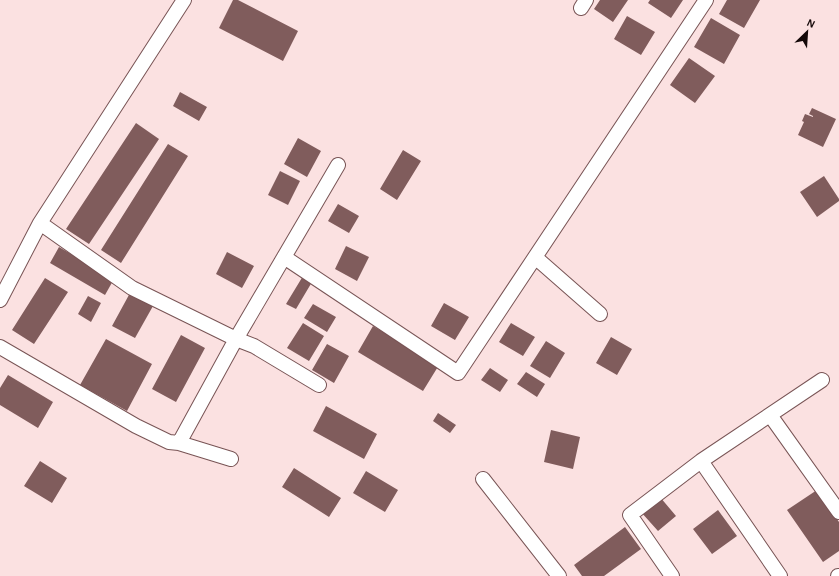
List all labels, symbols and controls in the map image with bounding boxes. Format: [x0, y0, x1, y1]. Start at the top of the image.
north arrow [787, 12, 827, 52]
text: N [805, 17, 817, 30]

